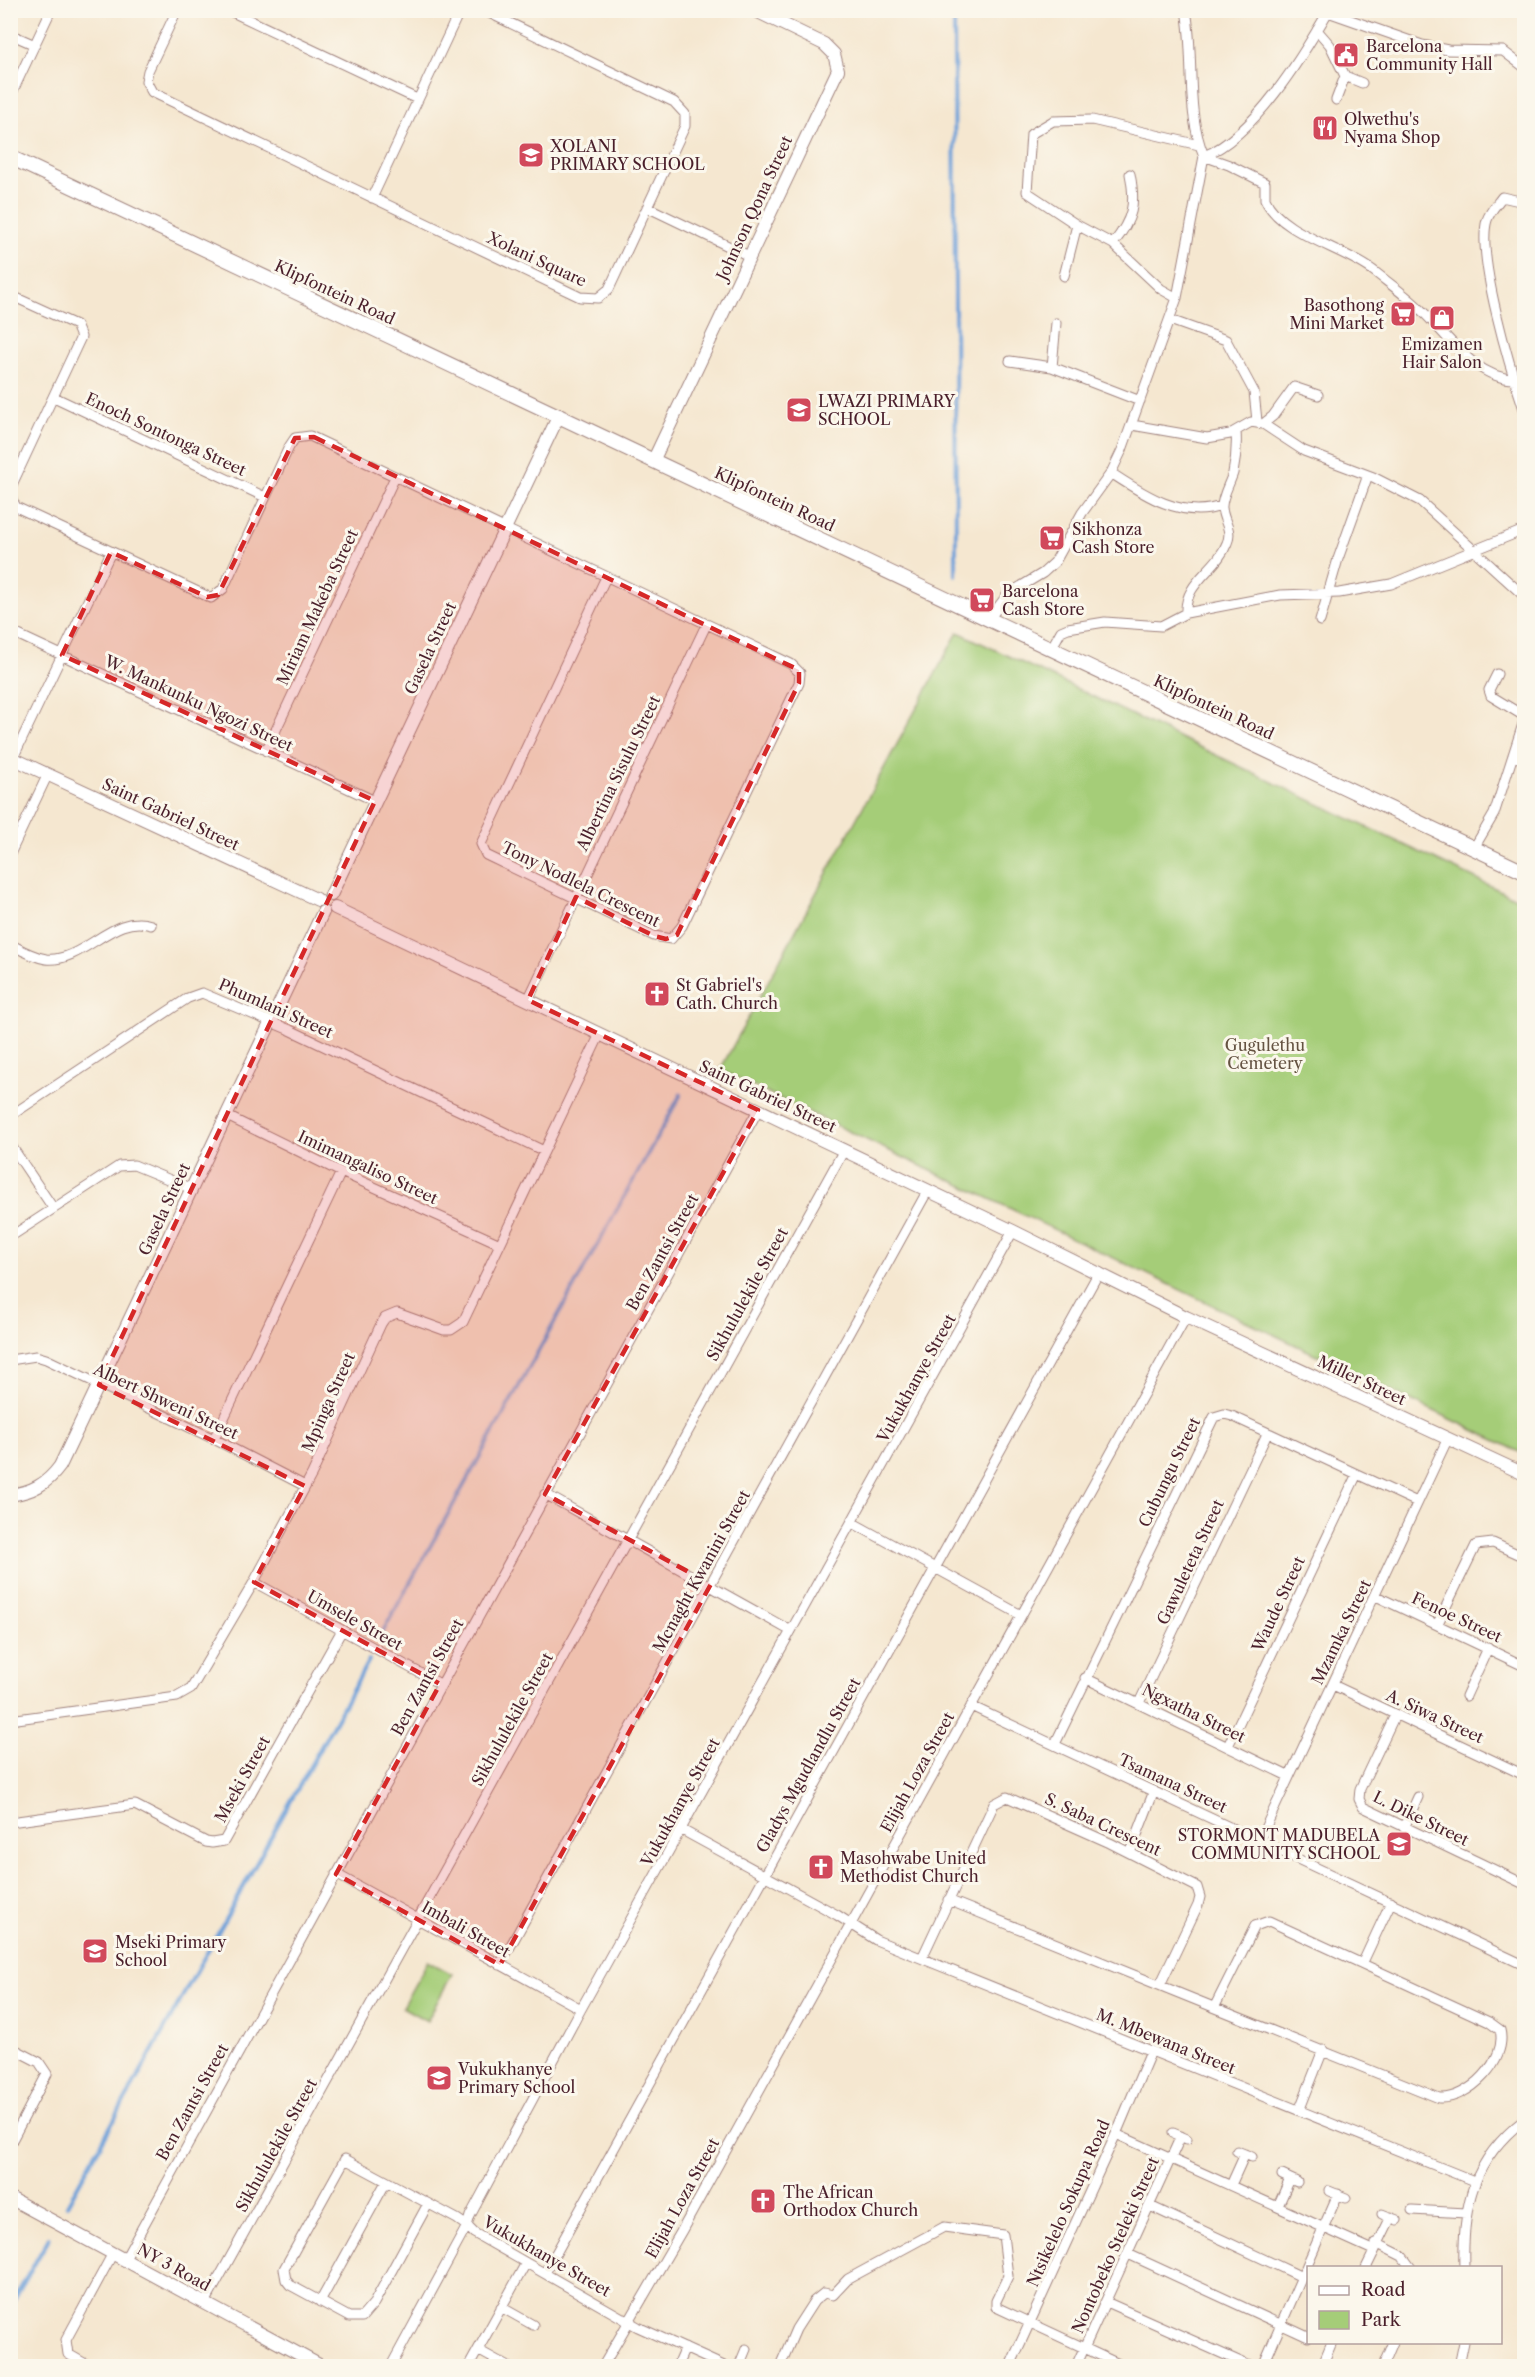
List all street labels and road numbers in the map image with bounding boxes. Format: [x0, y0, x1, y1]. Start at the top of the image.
street label: Johnson Qona Street [710, 132, 796, 286]
street label: Xolani Square [483, 227, 590, 291]
street label: Klipfontein Road [272, 255, 399, 329]
street label: Enoch Sontonga Street [83, 388, 250, 480]
street label: Klipfontein Road [712, 462, 839, 536]
street label: Miriam Makeba Street [272, 526, 362, 688]
street label: Gasela Street [400, 598, 460, 697]
street label: W. Mankunku Ngozi Street [101, 650, 297, 756]
street label: Klipfontein Road [1151, 670, 1278, 744]
street label: Albertina Sisulu Street [571, 692, 665, 855]
street label: Saint Gabriel Street [99, 774, 243, 855]
street label: Tony Nodlela Crescent [499, 837, 664, 931]
street label: Phumlani Street [216, 974, 337, 1042]
street label: Saint Gabriel Street [696, 1056, 840, 1137]
street label: Imimangaliso Street [295, 1126, 441, 1208]
street label: Gasela Street [134, 1159, 194, 1258]
street label: Ben Zantsi Street [622, 1190, 703, 1314]
street label: Sikhululekile Street [702, 1224, 792, 1364]
street label: Vukukhanye Street [872, 1310, 960, 1447]
street label: Mpinga Street [297, 1349, 359, 1455]
street label: Miller Street [1314, 1351, 1410, 1409]
street label: Albert Shweni Street [90, 1358, 242, 1443]
street label: Cubungu Street [1134, 1414, 1204, 1530]
street label: Mcnaght Kwanini Street [648, 1486, 754, 1656]
street label: Gawuleteta Street [1152, 1496, 1228, 1628]
street label: Waude Street [1247, 1553, 1309, 1656]
street label: Mzamka Street [1307, 1576, 1375, 1688]
street label: Umsele Street [304, 1586, 407, 1655]
street label: Fenoe Street [1409, 1587, 1506, 1647]
street label: Ben Zantsi Street [387, 1615, 468, 1739]
street label: Sikhululekile Street [467, 1649, 557, 1789]
street label: Gladys Mgudlandlu Street [752, 1674, 865, 1856]
street label: Ngxatha Street [1139, 1679, 1249, 1747]
street label: A. Siwa Street [1382, 1684, 1487, 1747]
street label: Elijah Loza Street [876, 1708, 958, 1836]
street label: Mseki Street [210, 1732, 274, 1826]
street label: Vukukhanye Street [636, 1734, 724, 1871]
street label: Tsamana Street [1116, 1749, 1231, 1817]
street label: L. Dike Street [1370, 1786, 1472, 1850]
street label: S. Saba Crescent [1042, 1788, 1165, 1860]
street label: Imbali Street [418, 1896, 514, 1962]
street label: M. Mbewana Street [1094, 2004, 1239, 2078]
street label: Ben Zantsi Street [152, 2040, 233, 2164]
street label: Sikhululekile Street [231, 2075, 321, 2215]
street label: Ntsikelelo Sokupa Road [1022, 2116, 1114, 2290]
street label: Elijah Loza Street [641, 2134, 723, 2262]
street label: Nontobeko Steleki Street [1067, 2153, 1163, 2336]
street label: Vukukhanye Street [479, 2211, 615, 2301]
street label: NY 3 Road [134, 2239, 214, 2295]

